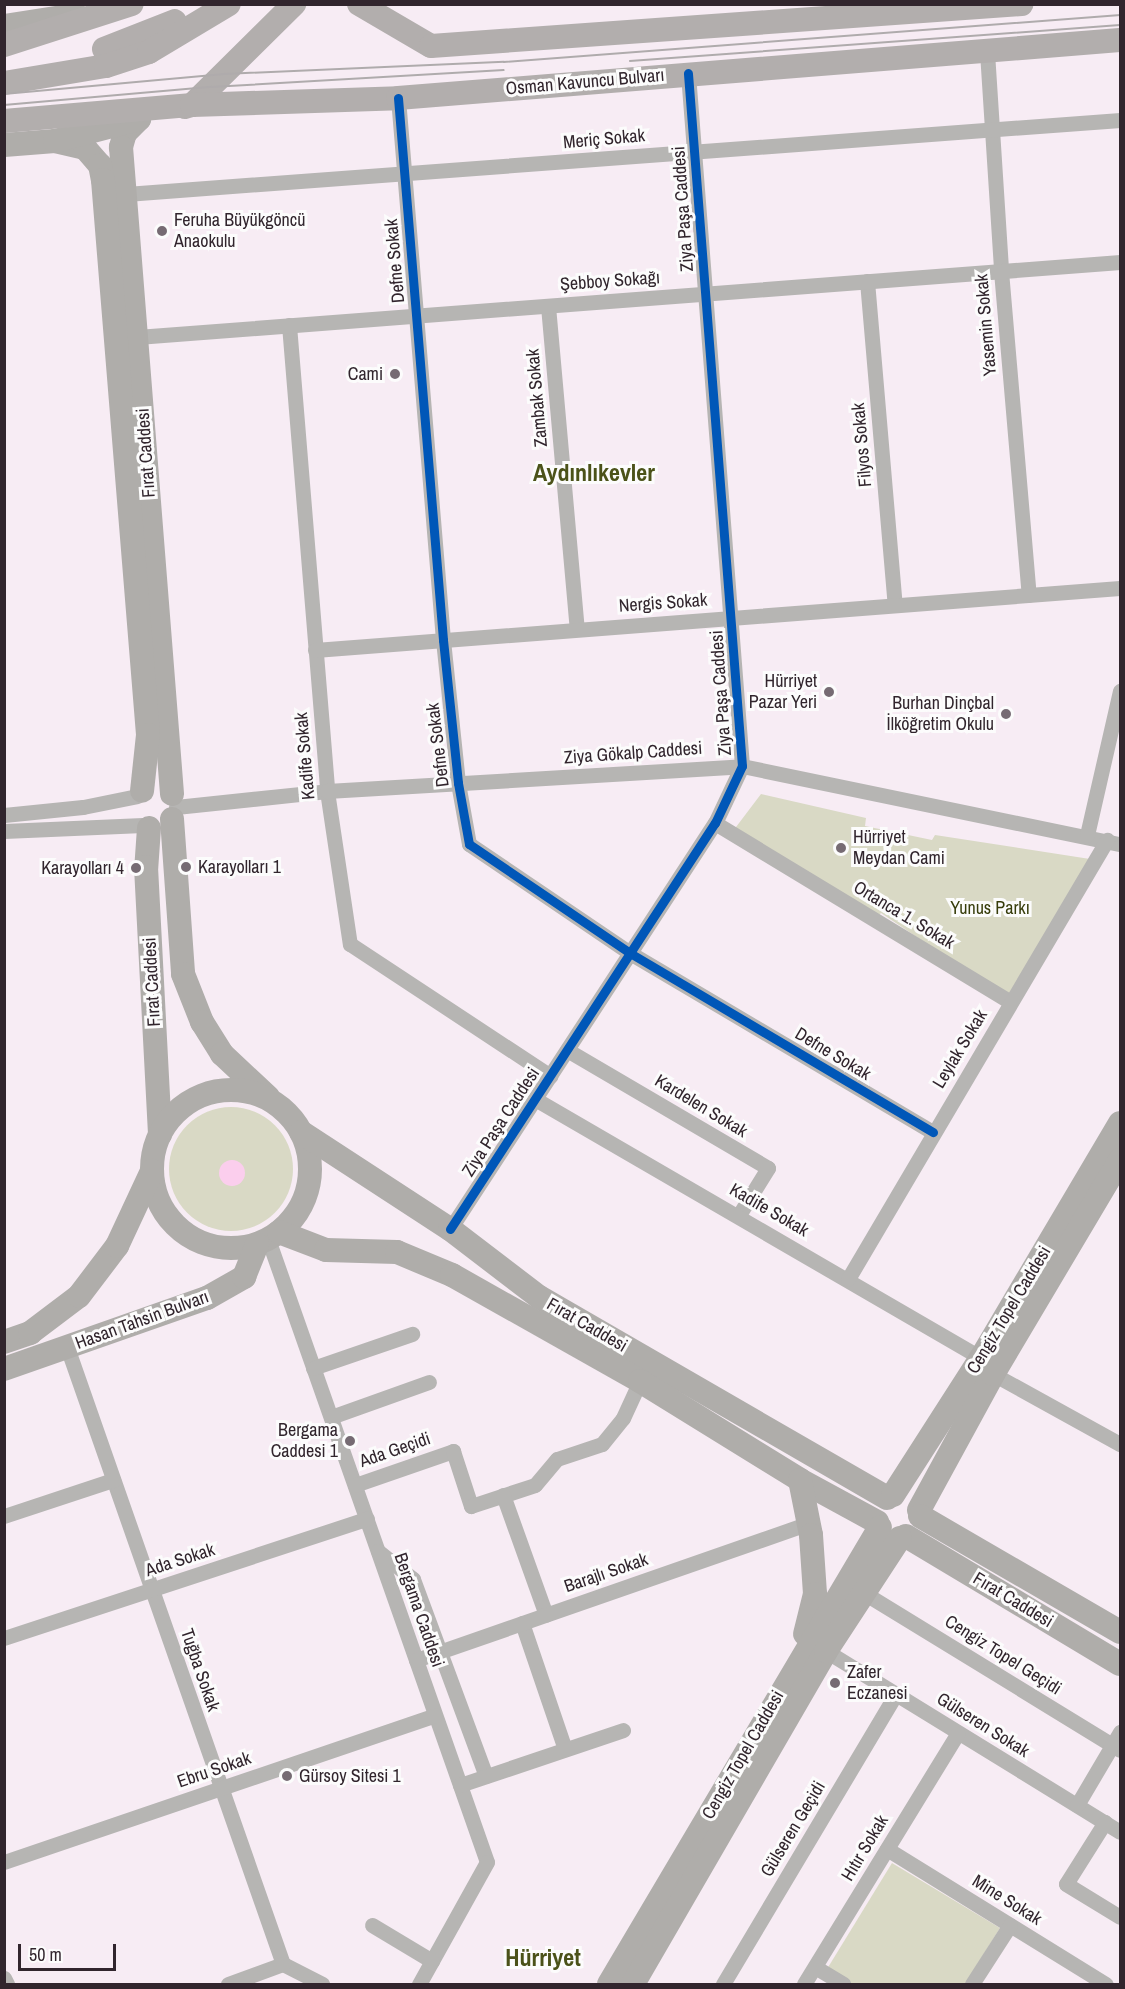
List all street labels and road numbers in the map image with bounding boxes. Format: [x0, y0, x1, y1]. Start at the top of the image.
street label: Osman Kavuncu Bulvarı [505, 64, 665, 100]
street label: Meriç Sokak [562, 125, 646, 153]
street label: Ziya Paşa Caddesi [668, 146, 698, 272]
street label: Defne Sokak [381, 218, 409, 304]
street label: Şebboy Sokağı [559, 267, 661, 295]
street label: Yasemin Sokak [971, 273, 1001, 377]
street label: Zambak Sokak [522, 348, 552, 448]
street label: Filyos Sokak [848, 402, 876, 488]
street label: Fırat Caddesi [132, 408, 160, 498]
street label: Nergis Sokak [618, 589, 708, 617]
street label: Ziya Paşa Caddesi [706, 630, 736, 756]
street label: Defne Sokak [422, 702, 454, 788]
street label: Kadife Sokak [290, 711, 320, 801]
street label: Ziya Gökalp Caddesi [563, 737, 703, 769]
street label: Ortanca 1. Sokak [850, 876, 958, 954]
street label: Fırat Caddesi [139, 937, 165, 1027]
street label: Leylak Sokak [928, 1006, 992, 1092]
street label: Defne Sokak [791, 1023, 875, 1085]
street label: Ziya Paşa Caddesi [458, 1063, 544, 1181]
street label: Kardelen Sokak [651, 1070, 751, 1142]
street label: Kadife Sokak [726, 1179, 812, 1241]
street label: Cengiz Topel Caddesi [962, 1242, 1056, 1378]
street label: Hasan Tahsin Bulvarı [72, 1286, 212, 1354]
street label: Fırat Caddesi [543, 1293, 631, 1357]
street label: Ada Geçidi [357, 1428, 433, 1472]
street label: Ada Sokak [143, 1539, 217, 1581]
street label: Barajlı Sokak [561, 1549, 651, 1597]
street label: Bergama Caddesi [389, 1550, 449, 1670]
street label: Fırat Caddesi [969, 1568, 1057, 1632]
street label: Cengiz Topel Geçidi [941, 1610, 1065, 1700]
street label: Tuğba Sokak [176, 1626, 224, 1714]
street label: Cengiz Topel Caddesi [697, 1687, 789, 1823]
street label: Gülseren Sokak [933, 1688, 1033, 1762]
street label: Ebru Sokak [174, 1747, 254, 1793]
street label: Gülseren Geçidi [756, 1777, 830, 1881]
street label: Hıtır Sokak [837, 1811, 893, 1885]
street label: Mine Sokak [968, 1870, 1046, 1930]

